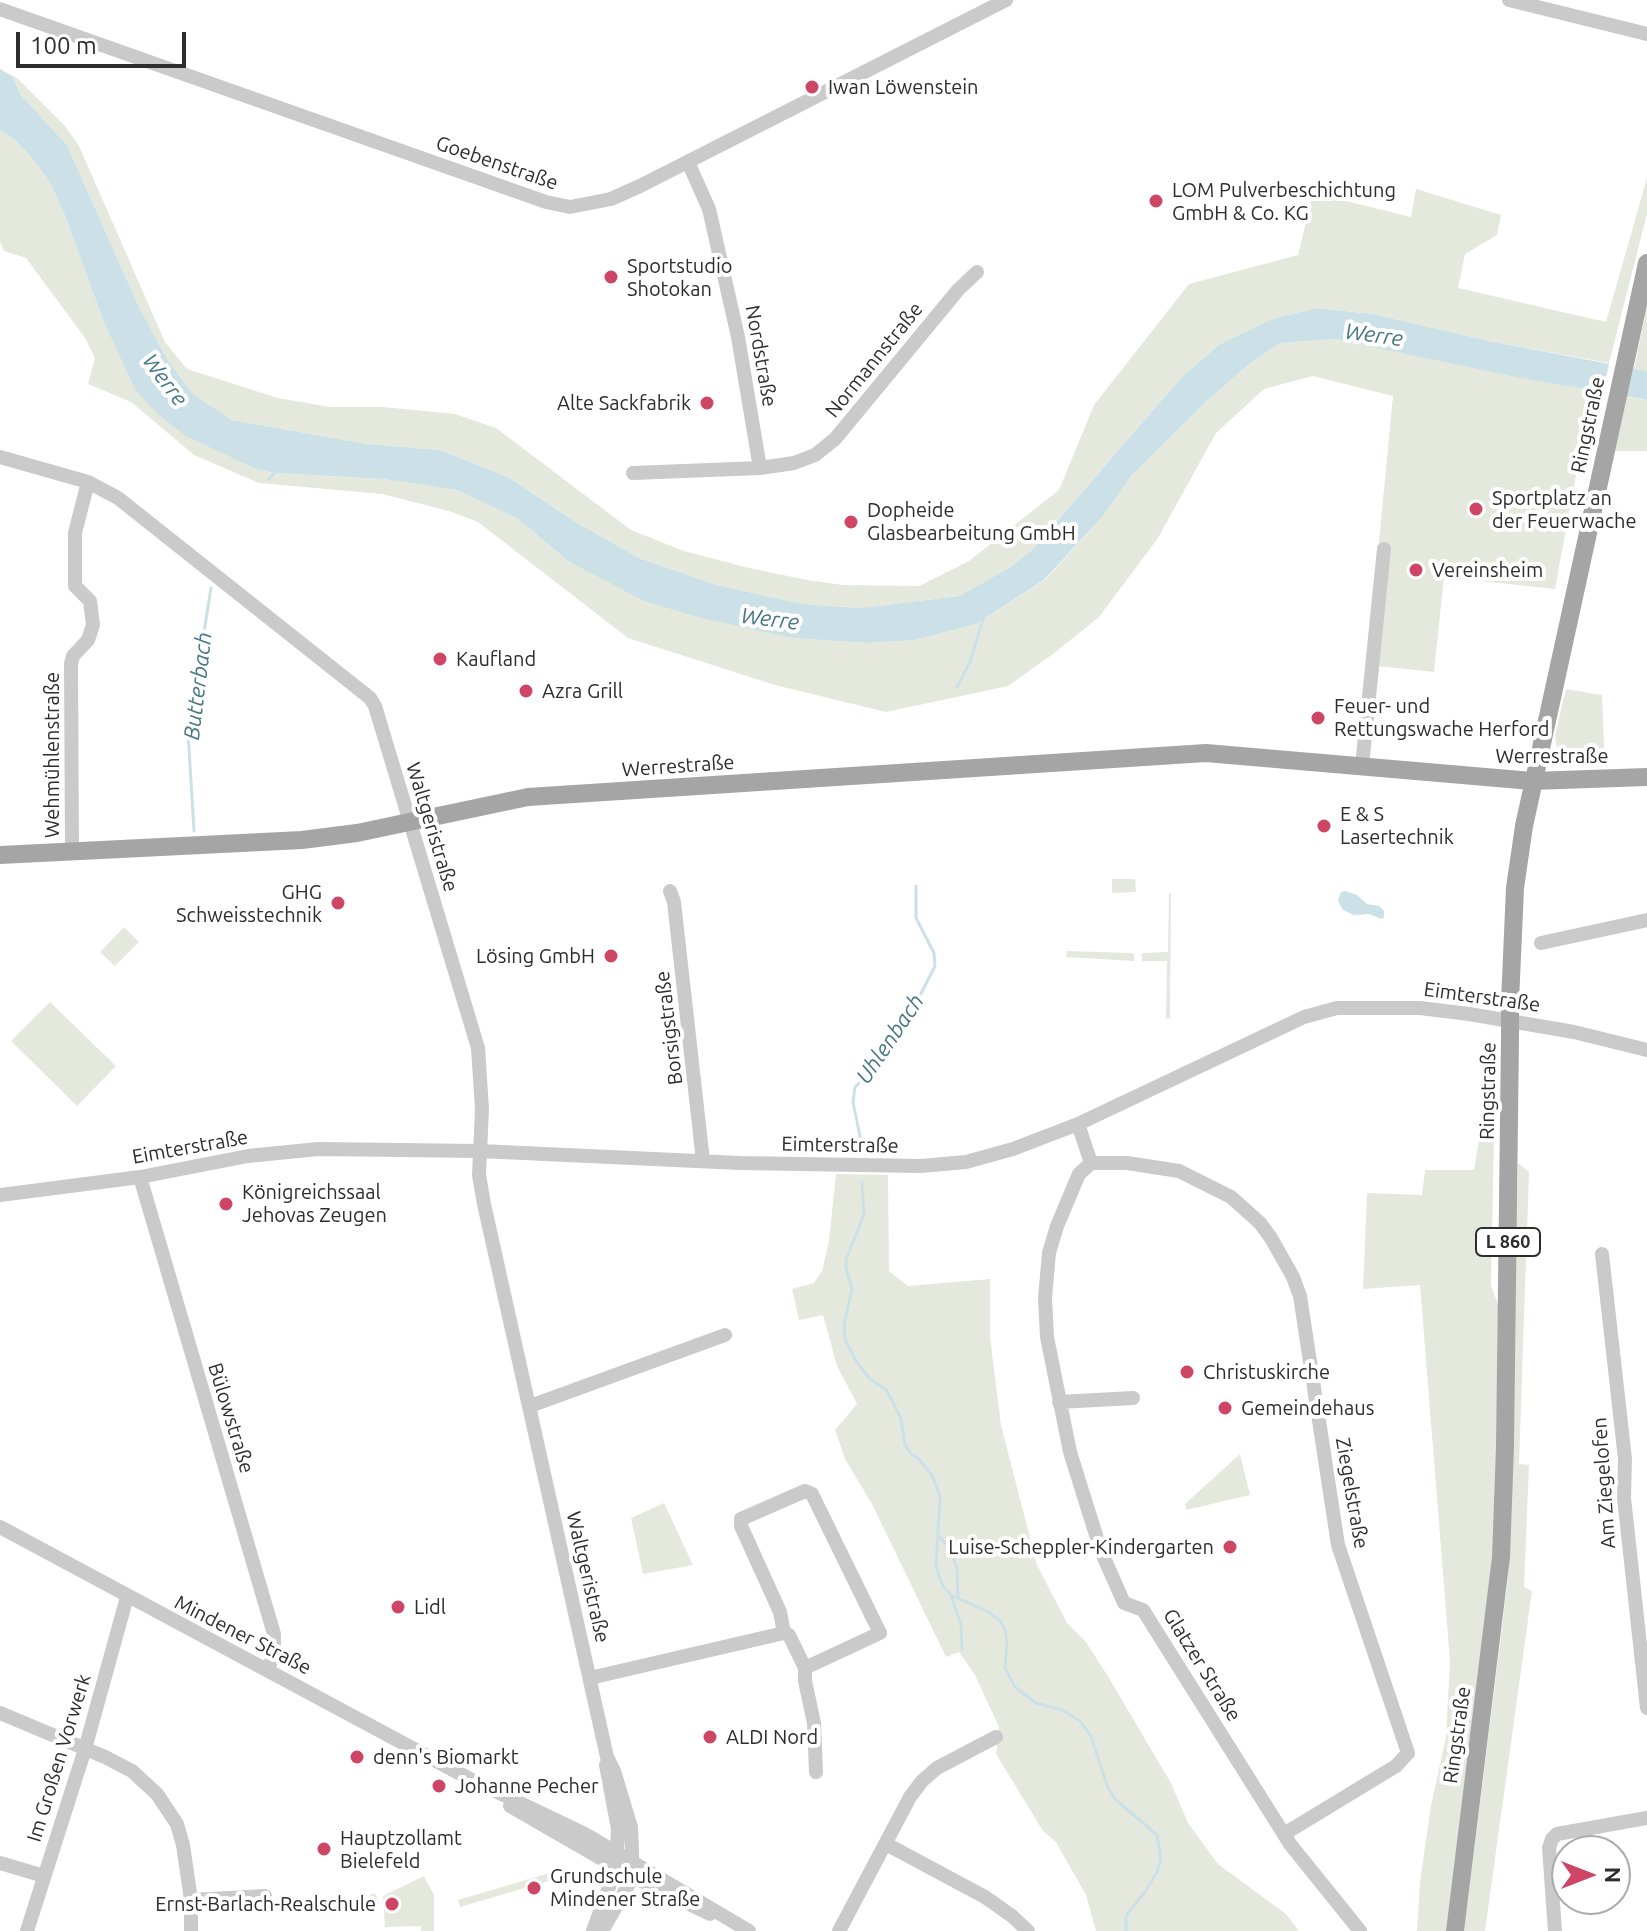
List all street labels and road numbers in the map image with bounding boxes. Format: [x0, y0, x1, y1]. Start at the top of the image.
street label: Goebenstraße [433, 131, 561, 195]
street label: Normannstraße [820, 297, 928, 423]
street label: Nordstraße [740, 303, 782, 409]
street label: Ringstraße [1566, 375, 1610, 475]
street label: Wehmühlenstraße [40, 672, 64, 838]
street label: Werrestraße [1496, 744, 1608, 768]
street label: Werrestraße [621, 750, 735, 782]
street label: Waltgeristraße [401, 759, 463, 895]
street label: Borsigstraße [650, 970, 688, 1086]
street label: Eimterstraße [1422, 977, 1542, 1017]
street label: Ringstraße [1475, 1042, 1501, 1140]
street label: Eimterstraße [130, 1125, 250, 1169]
street label: Eimterstraße [781, 1132, 899, 1158]
road number: L 860 [1476, 1228, 1540, 1256]
street label: Bülowstraße [203, 1360, 259, 1476]
street label: Am Ziegelofen [1587, 1416, 1621, 1550]
street label: Ziegelstraße [1330, 1435, 1374, 1551]
street label: Waltgeristraße [561, 1509, 615, 1645]
street label: Mindener Straße [171, 1590, 315, 1680]
street label: Glatzer Straße [1158, 1604, 1246, 1726]
street label: Im Großen Vorwerk [22, 1671, 96, 1845]
street label: Ringstraße [1438, 1685, 1476, 1785]

